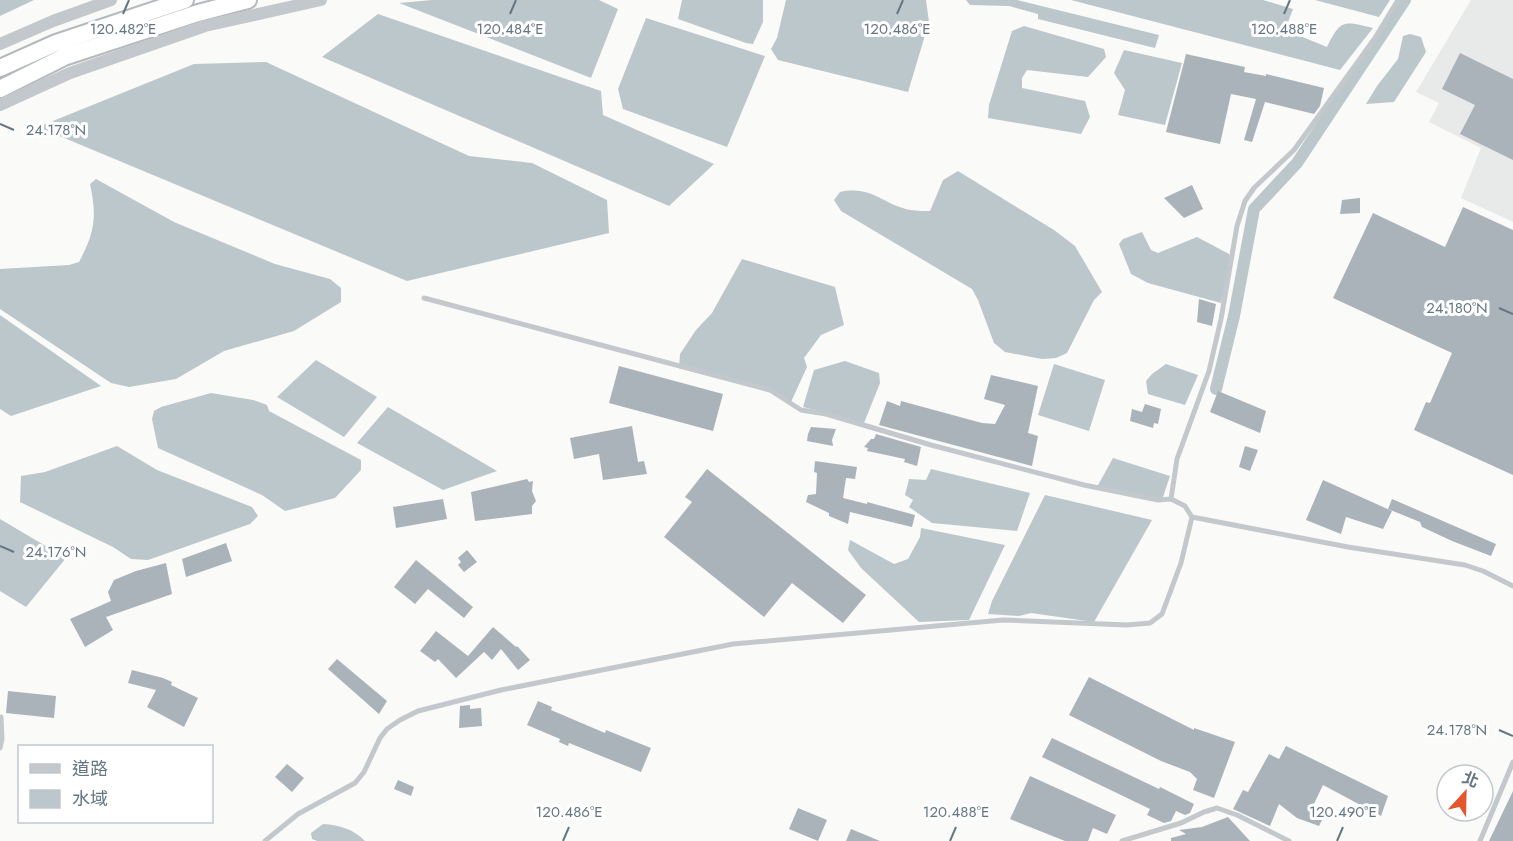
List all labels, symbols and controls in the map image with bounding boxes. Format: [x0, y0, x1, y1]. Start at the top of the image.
text: 120.482°E [90, 18, 156, 40]
text: 120.484°E [477, 18, 543, 40]
text: 120.486°E [864, 18, 930, 40]
text: 120.488°E [1251, 18, 1317, 40]
text: 24.178°N [26, 119, 86, 141]
text: 24.180°N [1426, 297, 1488, 319]
text: 24.176°N [26, 541, 86, 563]
text: 24.178°N [1427, 719, 1487, 741]
legend [18, 745, 213, 823]
text: 道路 [72, 756, 108, 782]
north arrow [1435, 763, 1495, 823]
text: 北 [1459, 766, 1482, 793]
text: 水域 [72, 786, 108, 812]
text: 120.486°E [536, 801, 602, 823]
text: 120.488°E [923, 801, 989, 823]
text: 120.490°E [1309, 801, 1377, 823]

